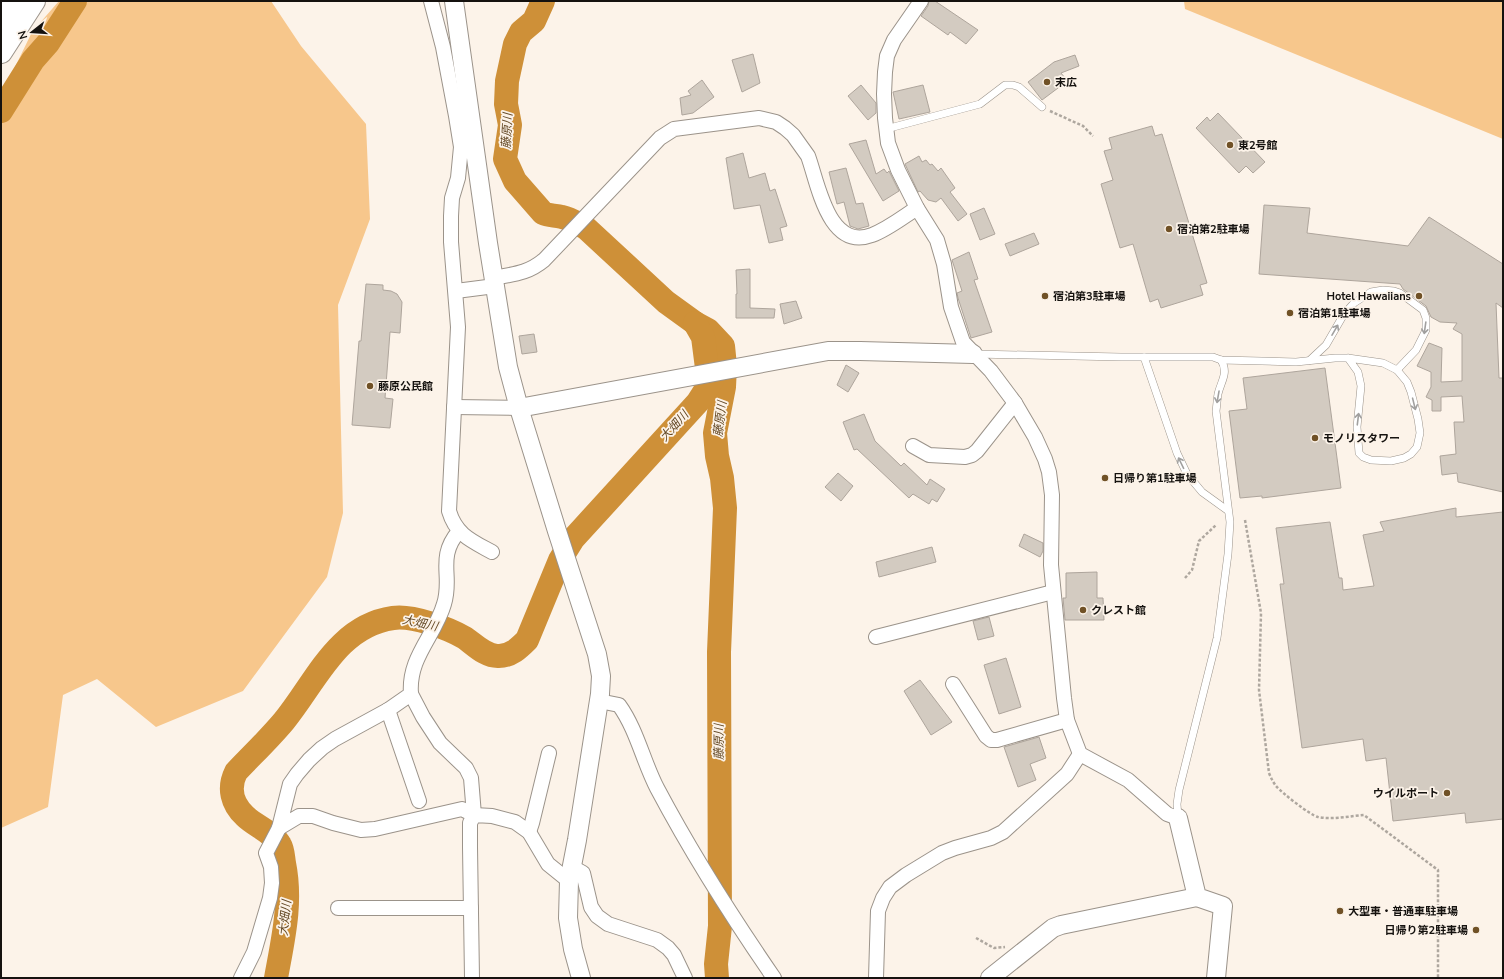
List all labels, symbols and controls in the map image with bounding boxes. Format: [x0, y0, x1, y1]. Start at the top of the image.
north arrow [12, 12, 52, 52]
text: N [15, 29, 31, 41]
place label: 末広 [1055, 75, 1077, 90]
marker: 末広 [1042, 77, 1052, 87]
water label: 藤原川 [498, 111, 516, 149]
place label: 東2号館 [1238, 138, 1278, 153]
marker: 東2号館 [1225, 140, 1235, 150]
place label: 宿泊第2駐車場 [1177, 222, 1250, 237]
marker: 宿泊第2駐車場 [1164, 224, 1174, 234]
place label: 宿泊第3駐車場 [1053, 289, 1126, 304]
place label: Hotel Hawaiians [1326, 289, 1411, 304]
marker: 宿泊第3駐車場 [1040, 291, 1050, 301]
marker: Hotel Hawaiians [1414, 291, 1424, 301]
place label: 宿泊第1駐車場 [1298, 306, 1371, 321]
marker: 宿泊第1駐車場 [1285, 308, 1295, 318]
one-way arrow [1421, 321, 1429, 334]
one-way arrow [1331, 324, 1339, 336]
place label: 藤原公民館 [378, 379, 433, 394]
marker: 藤原公民館 [365, 381, 375, 391]
one-way arrow [1214, 390, 1222, 403]
one-way arrow [1411, 397, 1419, 410]
water label: 藤原川 [710, 398, 730, 438]
water label: 大畑川 [656, 406, 693, 445]
one-way arrow [1354, 412, 1361, 425]
place label: モノリスタワー [1323, 431, 1400, 446]
marker: モノリスタワー [1310, 433, 1320, 443]
one-way arrow [1177, 457, 1185, 469]
place label: 日帰り第1駐車場 [1113, 471, 1197, 486]
marker: 日帰り第1駐車場 [1100, 473, 1110, 483]
place label: クレスト館 [1091, 603, 1146, 618]
marker: クレスト館 [1078, 605, 1088, 615]
water label: 大畑川 [401, 611, 441, 635]
water label: 藤原川 [711, 722, 727, 760]
place label: ウイルポート [1373, 786, 1439, 801]
marker: ウイルポート [1442, 788, 1452, 798]
water label: 大畑川 [275, 897, 295, 937]
place label: 大型車・普通車駐車場 [1348, 904, 1458, 919]
marker: 大型車・普通車駐車場 [1335, 906, 1345, 916]
place label: 日帰り第2駐車場 [1384, 923, 1468, 938]
marker: 日帰り第2駐車場 [1471, 925, 1481, 935]

